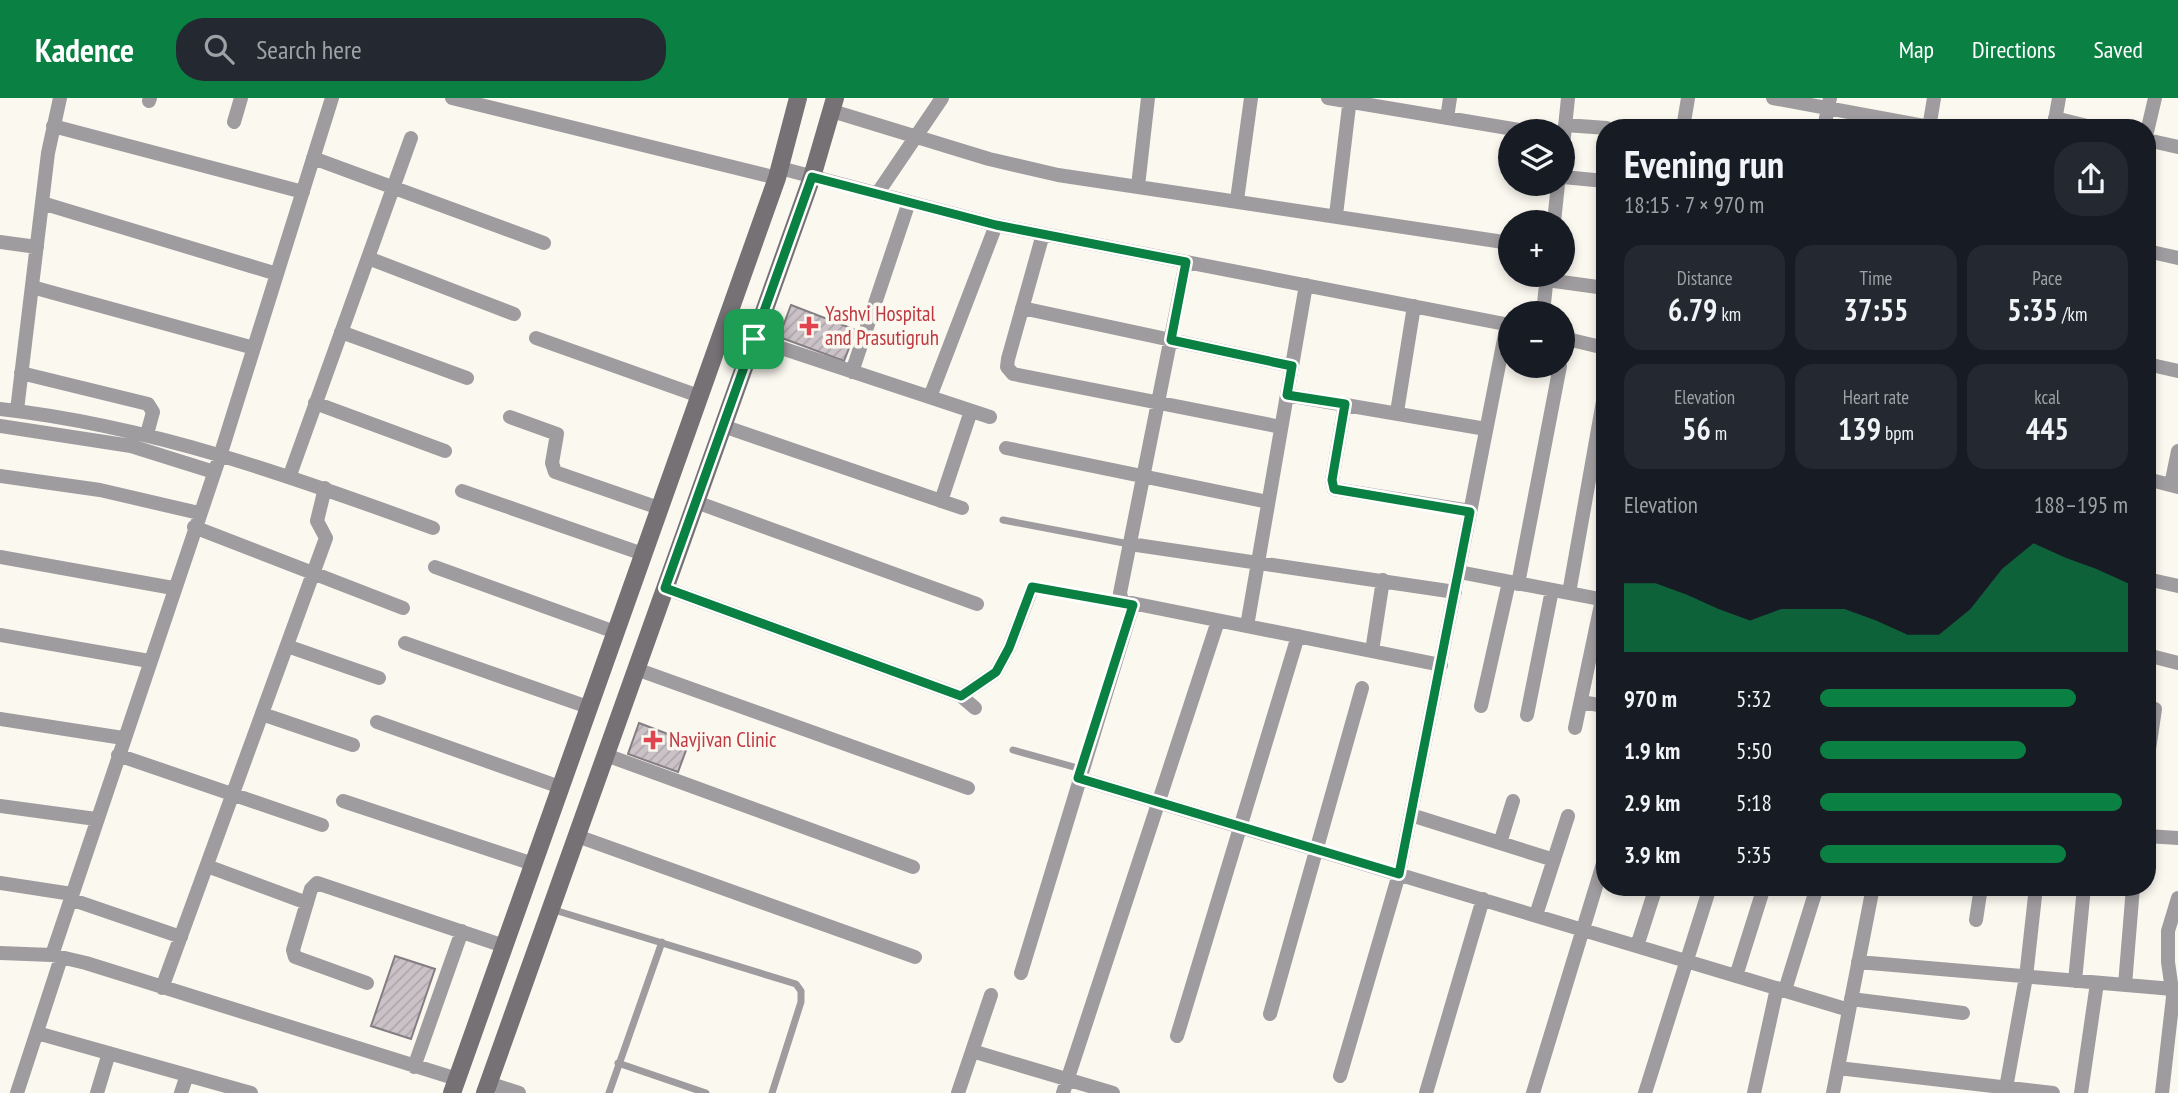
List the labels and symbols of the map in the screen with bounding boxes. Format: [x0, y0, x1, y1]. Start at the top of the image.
place label: Yashvi Hospital and Prasutigruh [825, 300, 939, 351]
pin [724, 309, 784, 369]
marker: Yashvi Hospital and Prasutigruh [799, 316, 819, 336]
place label: Navjivan Clinic [669, 726, 777, 753]
marker: Navjivan Clinic [643, 730, 663, 750]

